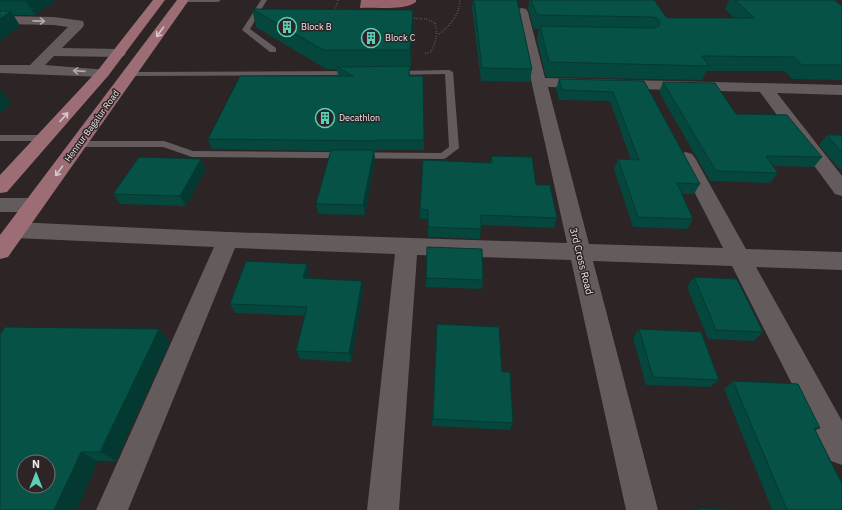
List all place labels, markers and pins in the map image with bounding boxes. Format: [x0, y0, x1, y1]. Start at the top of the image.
building icon: Block B [276, 16, 298, 38]
place label: Block B [301, 21, 332, 32]
building icon: Block C [360, 27, 382, 49]
place label: Block C [385, 32, 416, 43]
building icon: Decathlon [314, 107, 336, 129]
place label: Decathlon [339, 112, 380, 123]

